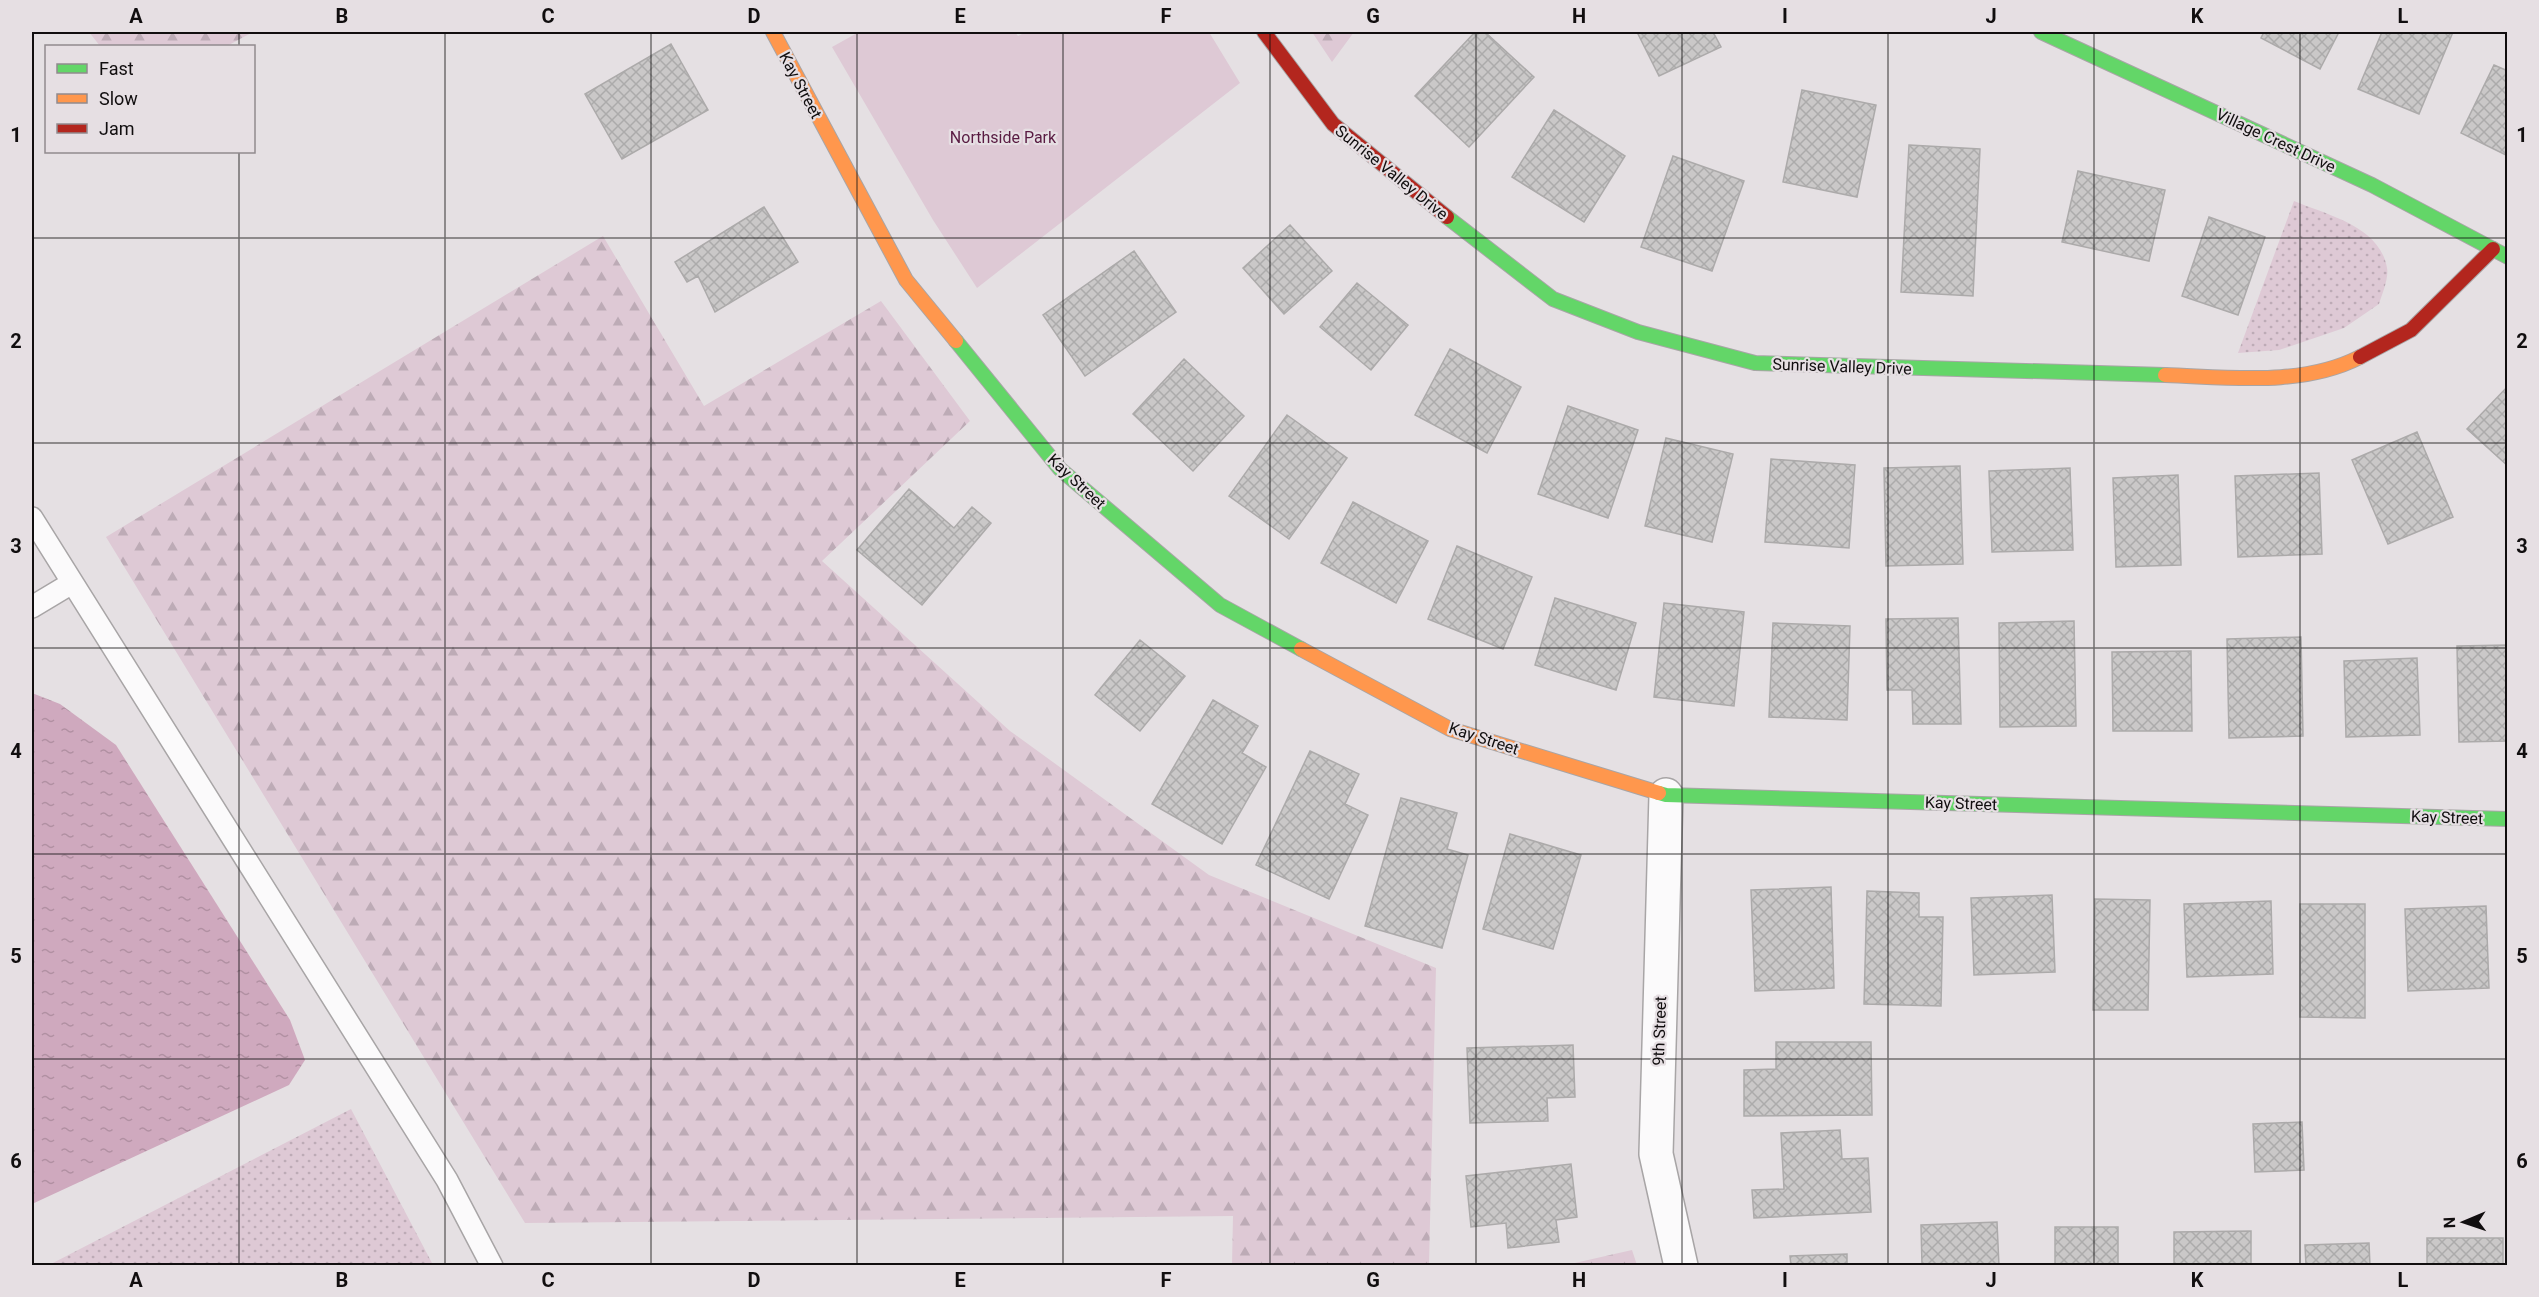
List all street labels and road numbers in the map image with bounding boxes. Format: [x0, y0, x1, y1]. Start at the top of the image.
street label: Kay Street [775, 49, 826, 122]
street label: Village Crest Drive [2213, 104, 2339, 176]
street label: Sunrise Valley Drive [1332, 121, 1452, 224]
street label: Sunrise Valley Drive [1772, 355, 1912, 378]
street label: Kay Street [1044, 450, 1110, 513]
street label: Kay Street [1446, 718, 1521, 759]
street label: Kay Street [1924, 793, 1997, 814]
street label: Kay Street [2410, 807, 2483, 828]
street label: 9th Street [1649, 996, 1670, 1066]

